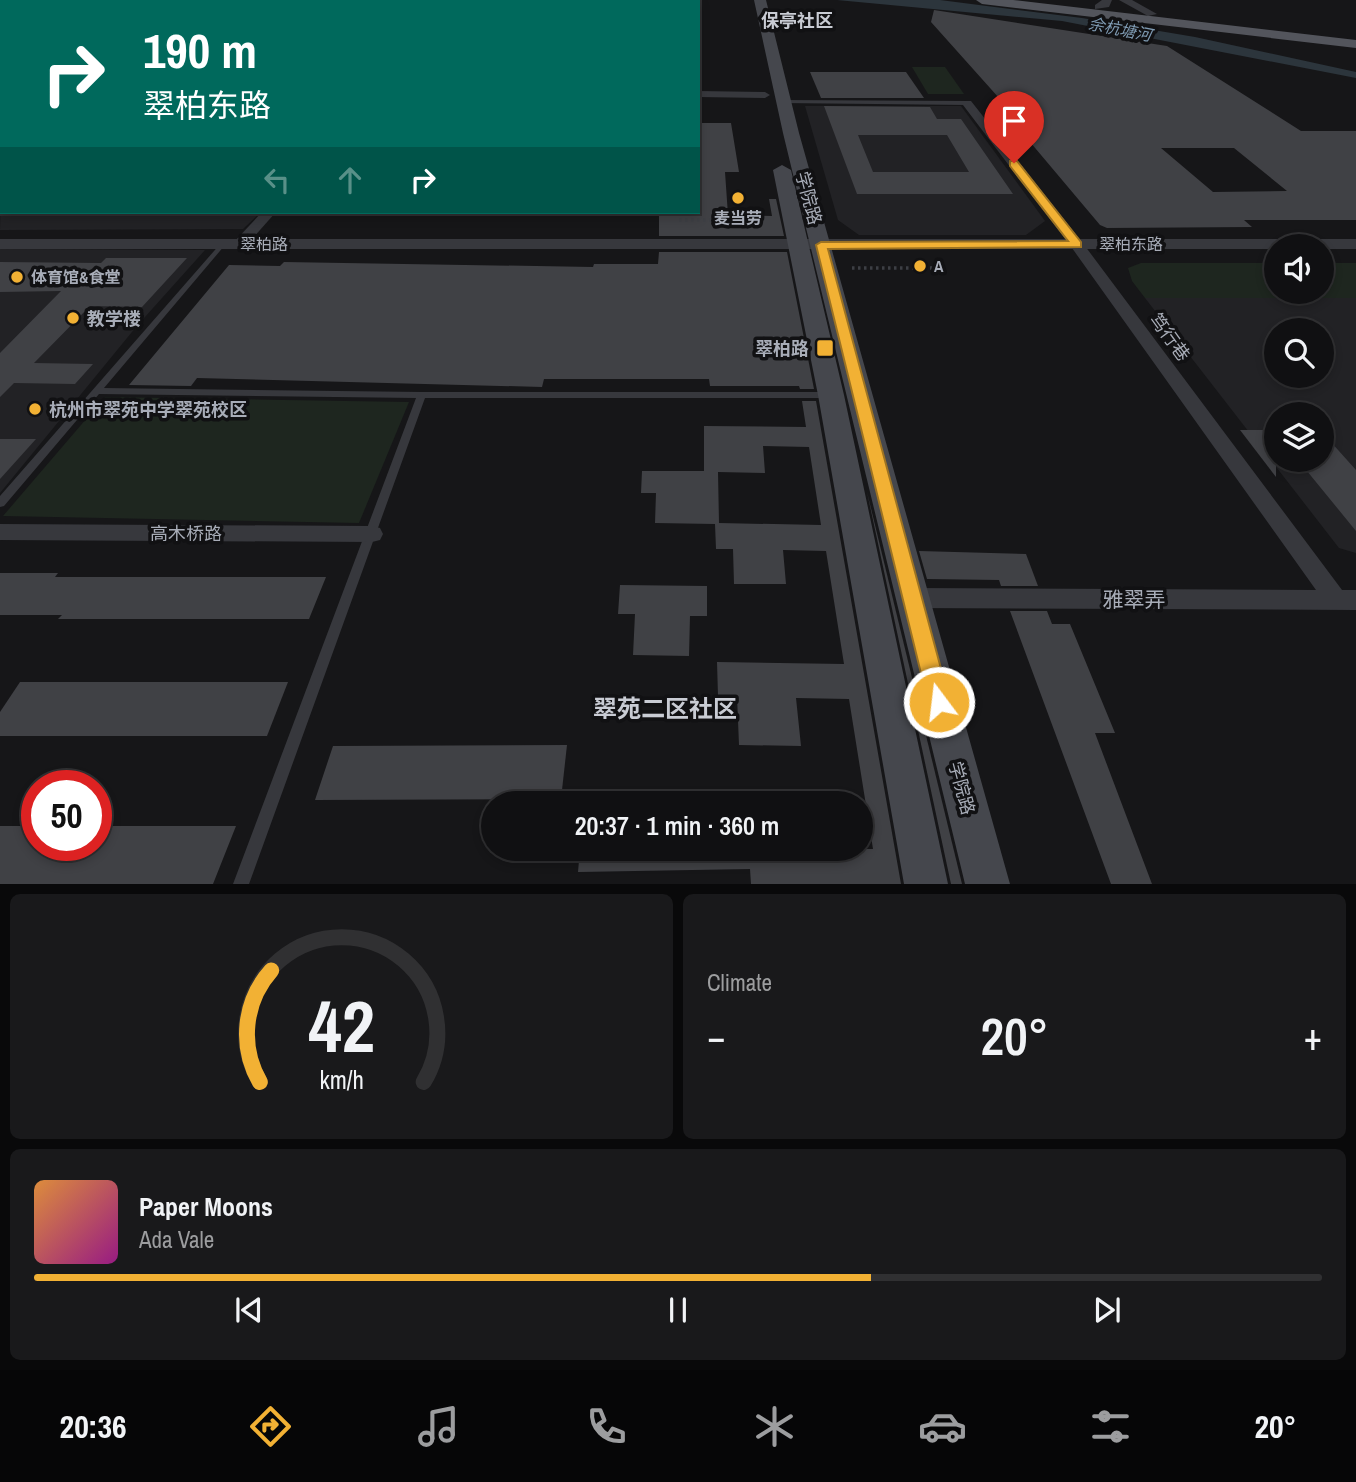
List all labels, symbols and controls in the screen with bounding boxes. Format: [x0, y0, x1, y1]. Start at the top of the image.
district label: 保亭社区 [761, 8, 833, 33]
water label: 余杭塘河 [1086, 12, 1156, 46]
text: 190 m [143, 17, 257, 83]
icon: right [28, 28, 119, 119]
text: 翠柏东路 [143, 84, 271, 127]
pin [984, 91, 1044, 163]
icon: arrive [995, 102, 1033, 140]
icon: left [258, 161, 296, 199]
icon: ahead [331, 161, 369, 199]
icon: right [404, 161, 442, 199]
street label: 学院路 [790, 169, 828, 227]
marker: 麦当劳 [730, 190, 746, 206]
place label: 麦当劳 [714, 207, 762, 229]
street label: 翠柏路 [240, 233, 288, 255]
street label: 翠柏东路 [1099, 233, 1163, 255]
map controls [1264, 234, 1334, 472]
button: sound [1264, 234, 1334, 304]
place label: A [934, 255, 944, 277]
marker: A [912, 258, 928, 274]
place label: 体育馆&食堂 [31, 266, 120, 288]
marker: 体育馆&食堂 [9, 269, 25, 285]
place label: 教学楼 [87, 306, 141, 331]
street label: 笃行巷 [1144, 308, 1196, 366]
marker: 教学楼 [65, 310, 81, 326]
button: search [1264, 318, 1334, 388]
place label: 翠柏路 [755, 336, 809, 361]
marker: 翠柏路 [815, 338, 835, 358]
place label: 杭州市翠苑中学翠苑校区 [49, 397, 247, 422]
marker: 杭州市翠苑中学翠苑校区 [27, 401, 43, 417]
button: layers [1264, 402, 1334, 472]
street label: 高木桥路 [150, 521, 222, 546]
street label: 雅翠弄 [1103, 585, 1166, 614]
position arrow [902, 665, 976, 739]
district label: 翠苑二区社区 [593, 692, 737, 724]
street label: 学院路 [943, 759, 981, 817]
speed limit sign: 50 [21, 770, 112, 861]
text: 20:37 · 1 min · 360 m [575, 808, 779, 843]
text: Climate [707, 967, 772, 998]
text: 42 [308, 978, 375, 1076]
text: 20° [980, 1001, 1049, 1071]
text: − [707, 1011, 725, 1062]
text: + [1304, 1011, 1322, 1062]
text: km/h [319, 1063, 364, 1097]
text: Paper Moons [139, 1189, 273, 1224]
text: Ada Vale [139, 1224, 214, 1255]
icon: previous [230, 1291, 268, 1329]
icon: pause [659, 1291, 697, 1329]
icon: next [1088, 1291, 1126, 1329]
icon: directions [246, 1402, 295, 1451]
icon: music [414, 1402, 463, 1451]
icon: phone [582, 1402, 631, 1451]
icon: climate [750, 1402, 799, 1451]
icon: car [918, 1402, 967, 1451]
icon: filters [1086, 1402, 1135, 1451]
text: 20:36 [60, 1405, 127, 1448]
text: 20° [1254, 1405, 1296, 1448]

